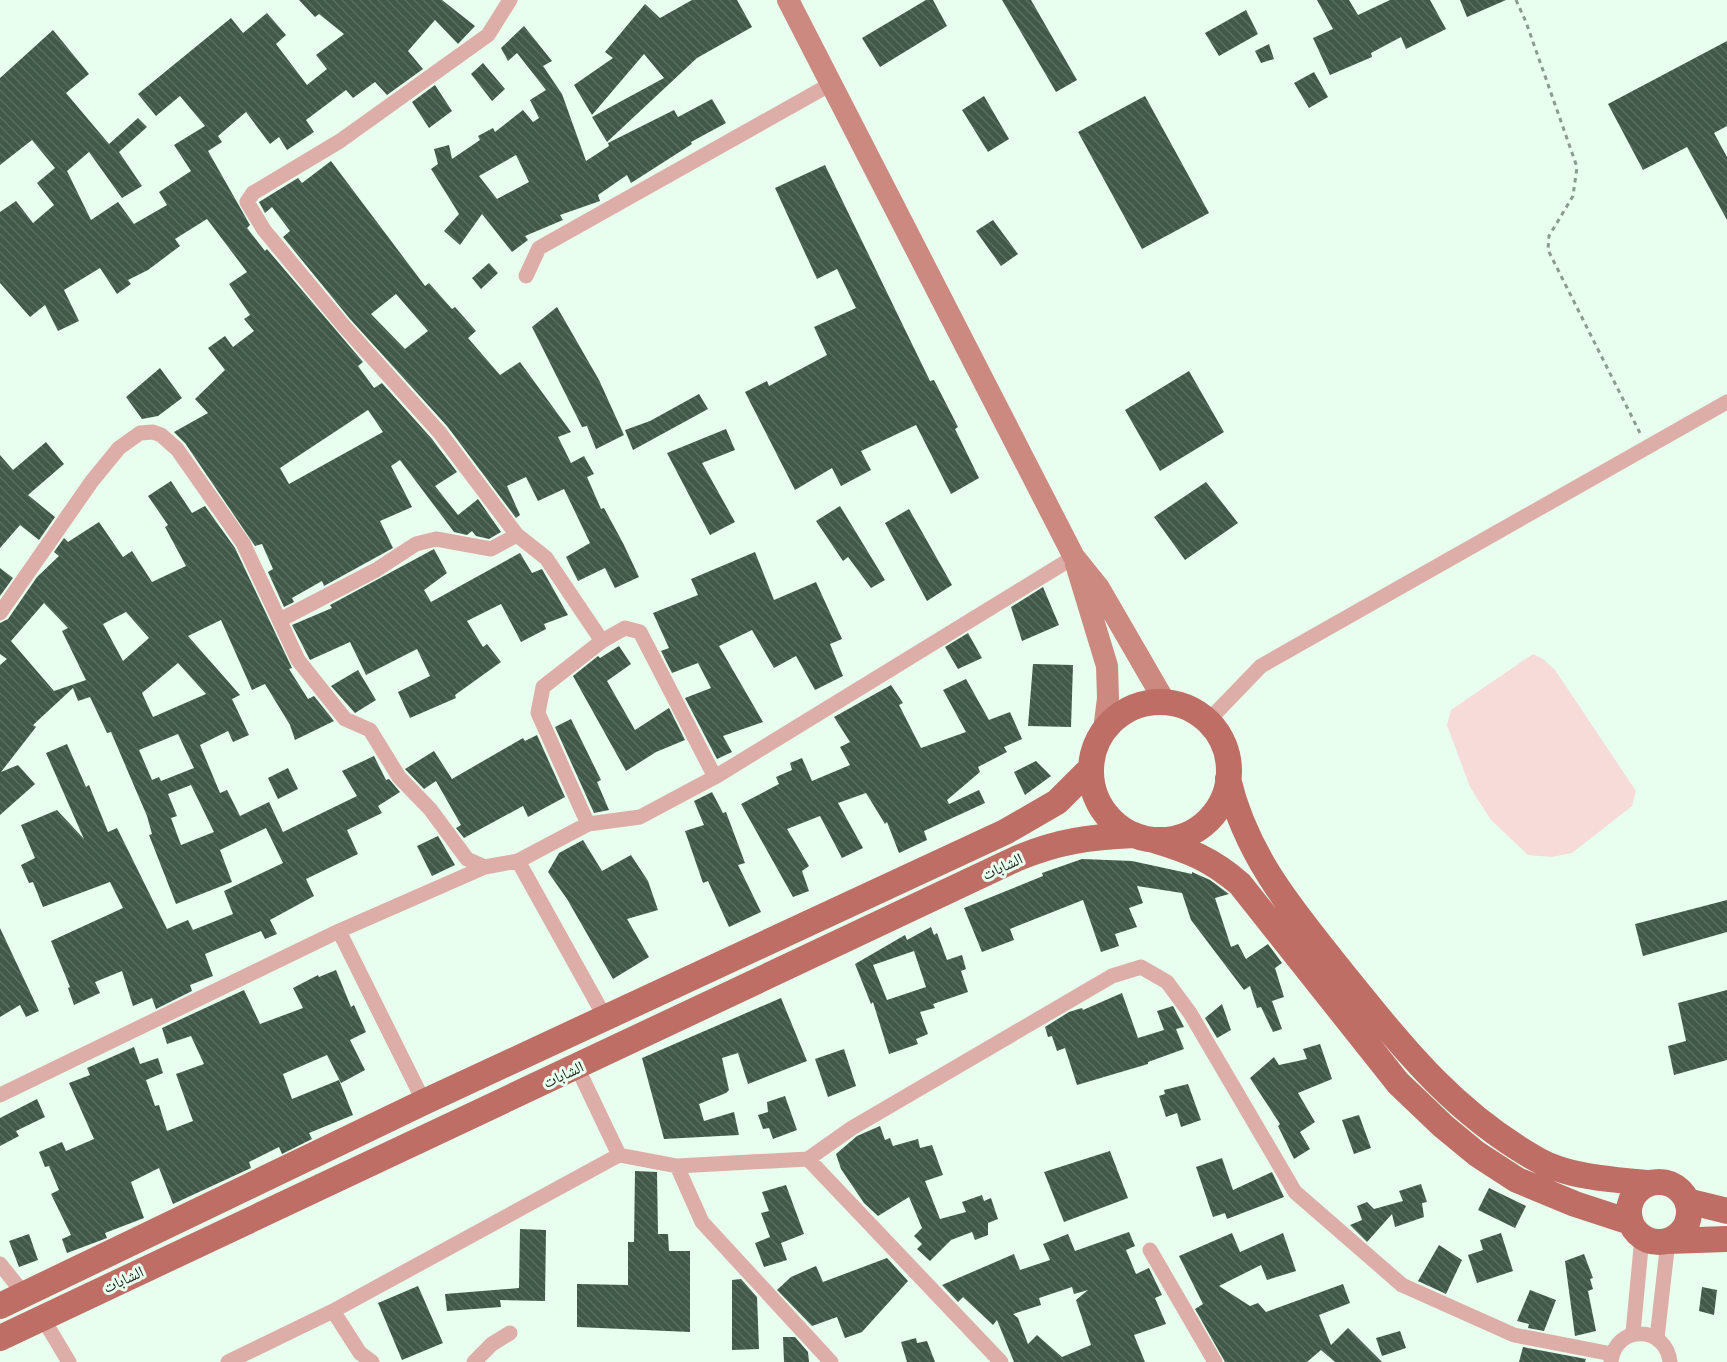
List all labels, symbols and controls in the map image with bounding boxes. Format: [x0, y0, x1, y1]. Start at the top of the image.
street label: الشابات [978, 847, 1026, 884]
street label: الشابات [539, 1055, 587, 1092]
street label: الشابات [99, 1260, 147, 1297]

